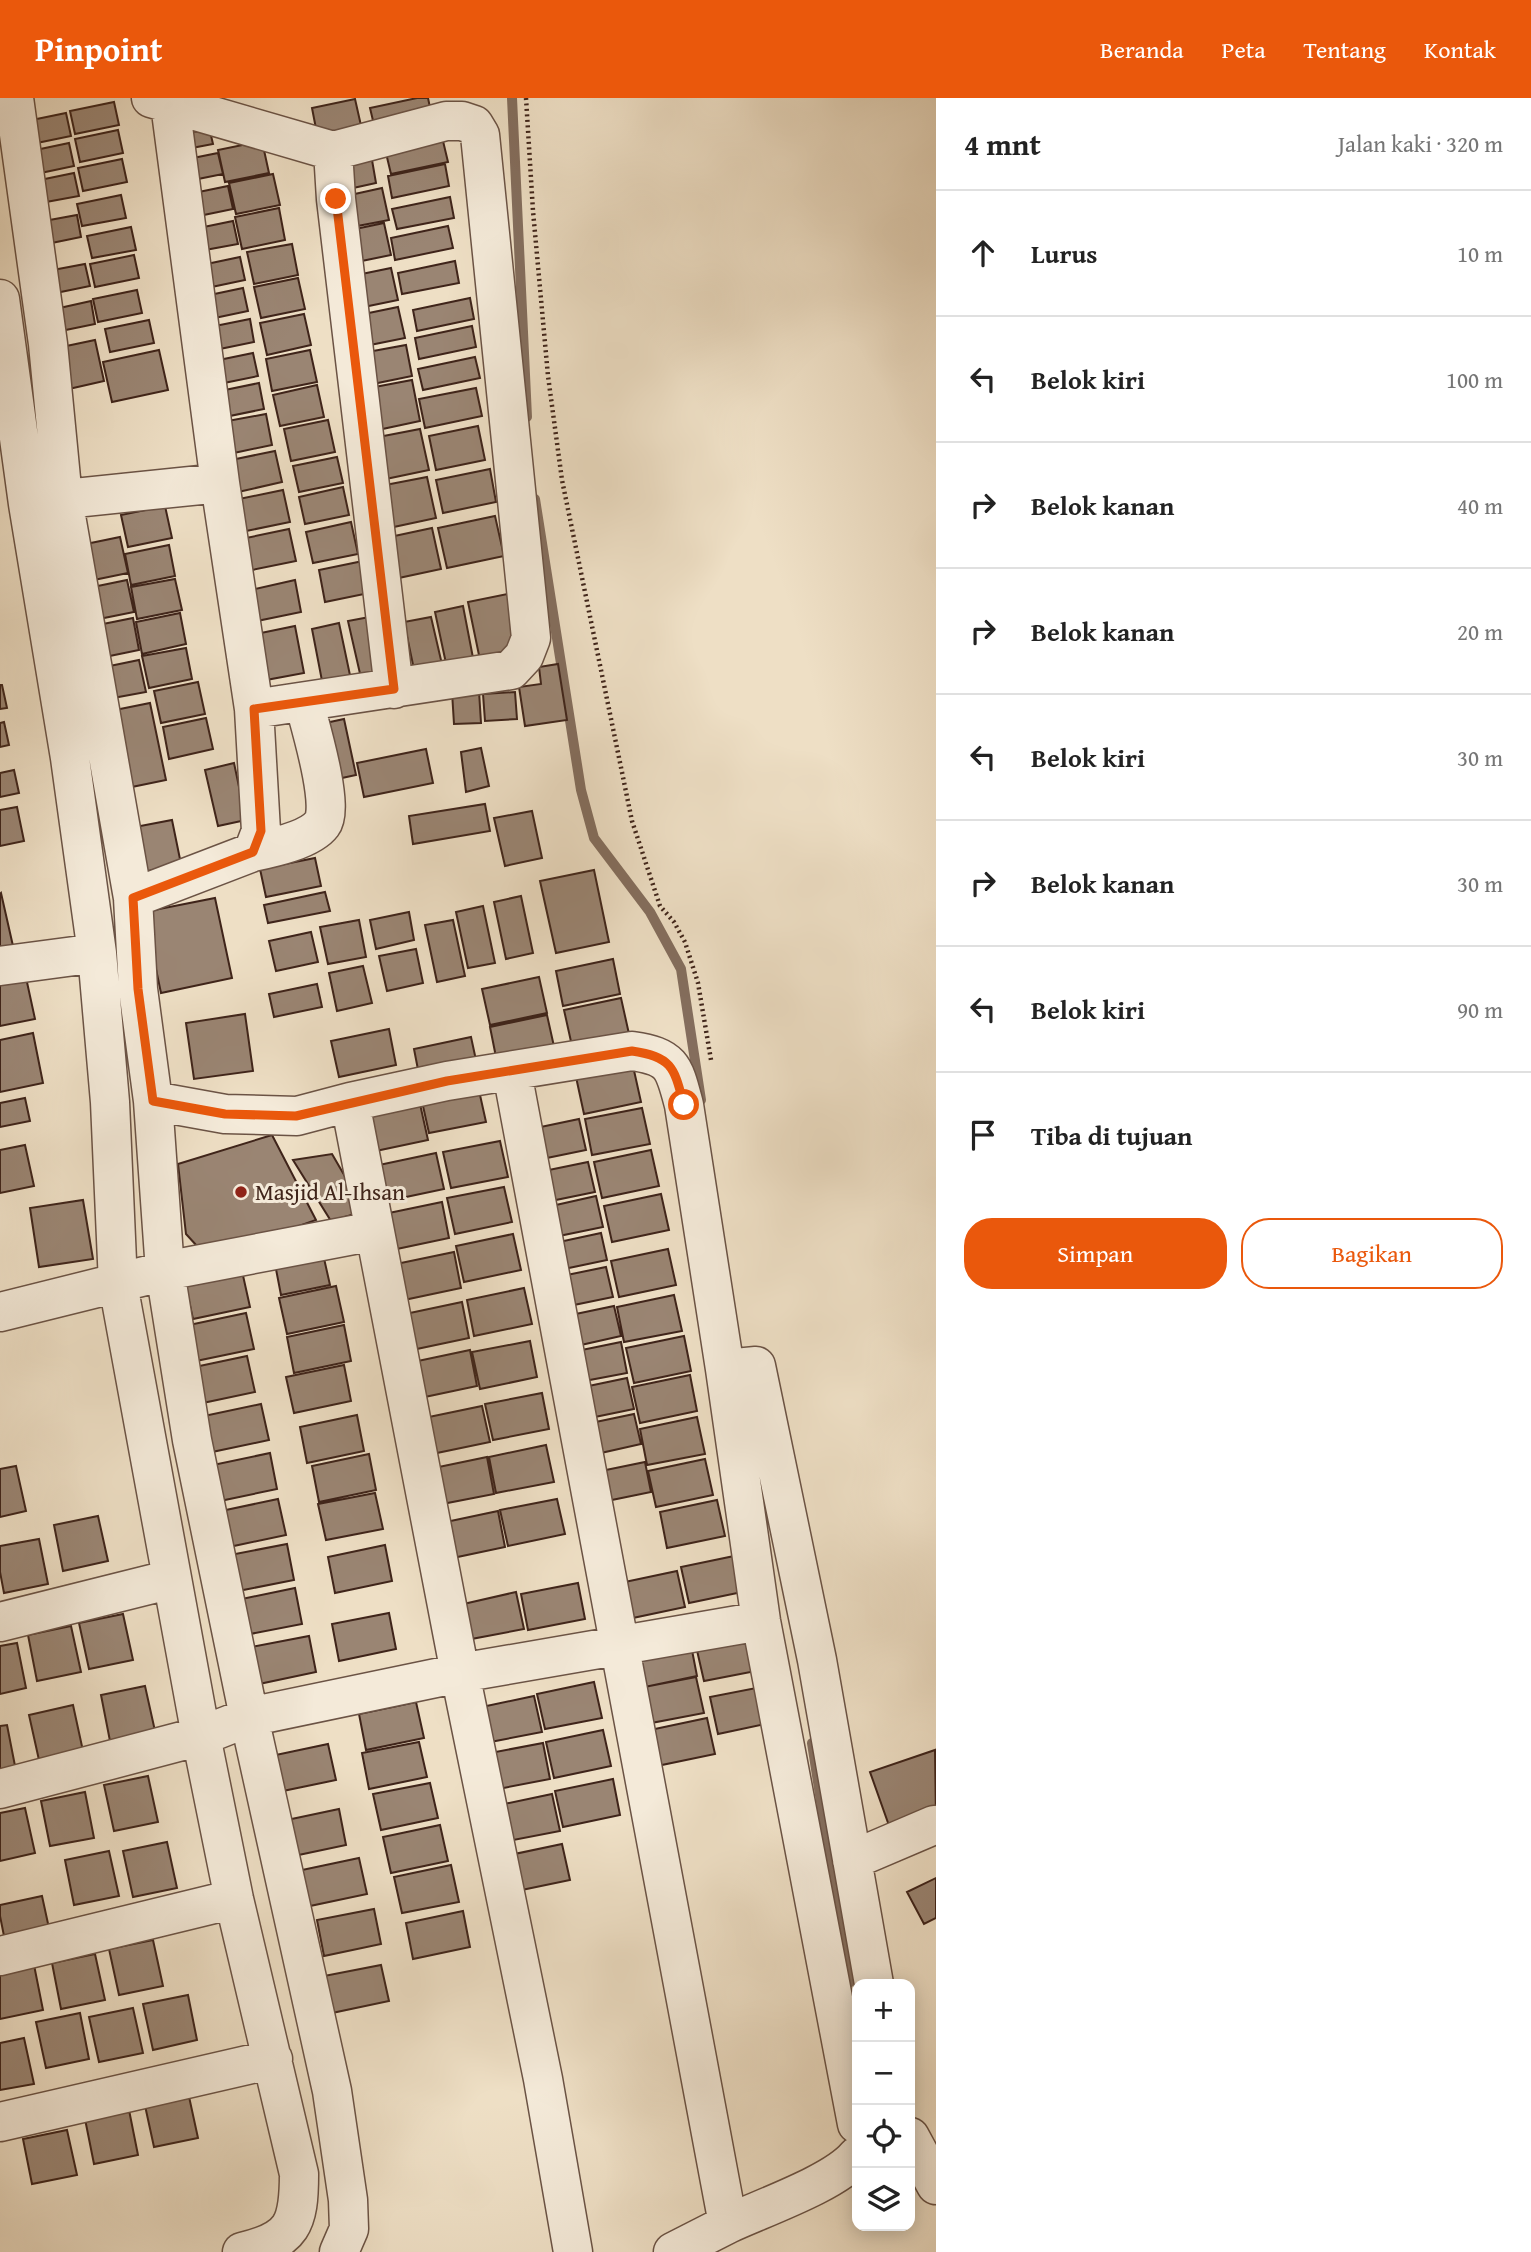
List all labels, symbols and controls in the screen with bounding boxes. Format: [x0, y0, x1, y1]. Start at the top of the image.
text: Pinpoint [35, 25, 162, 73]
text: Beranda [1100, 32, 1184, 67]
text: Peta [1222, 32, 1266, 67]
text: Tentang [1304, 32, 1386, 67]
text: Kontak [1424, 32, 1496, 67]
text: 4 mnt [964, 122, 1041, 166]
text: Jalan kaki · 320 m [1338, 127, 1503, 160]
route end [320, 183, 351, 214]
icon: ahead [964, 234, 1002, 272]
text: Lurus [1031, 234, 1097, 273]
text: 10 m [1457, 237, 1503, 270]
icon: left [964, 360, 1002, 398]
text: Belok kiri [1031, 360, 1145, 399]
text: 100 m [1446, 363, 1503, 396]
icon: right [964, 486, 1002, 524]
text: Belok kanan [1031, 486, 1174, 525]
text: 40 m [1457, 489, 1503, 522]
icon: right [964, 612, 1002, 650]
text: Belok kanan [1031, 612, 1174, 651]
text: 20 m [1457, 615, 1503, 648]
icon: left [964, 738, 1002, 776]
text: Belok kiri [1031, 738, 1145, 777]
text: 30 m [1457, 741, 1503, 774]
icon: right [964, 864, 1002, 902]
text: Belok kanan [1031, 864, 1174, 903]
text: 30 m [1457, 867, 1503, 900]
icon: left [964, 990, 1002, 1028]
text: Belok kiri [1031, 990, 1145, 1029]
text: 90 m [1457, 993, 1503, 1026]
route start [668, 1089, 699, 1120]
icon: arrive [964, 1116, 1002, 1154]
text: Tiba di tujuan [1031, 1116, 1192, 1155]
place label: Masjid Al-Ihsan [255, 1175, 405, 1208]
marker: Masjid Al-Ihsan [233, 1184, 249, 1200]
button: Simpan [964, 1218, 1227, 1289]
button: Bagikan [1241, 1218, 1503, 1289]
map controls [852, 1979, 915, 2231]
button: + [852, 1979, 915, 2042]
button: − [852, 2042, 915, 2105]
button: locate [852, 2105, 915, 2168]
button: layers [852, 2168, 915, 2231]

